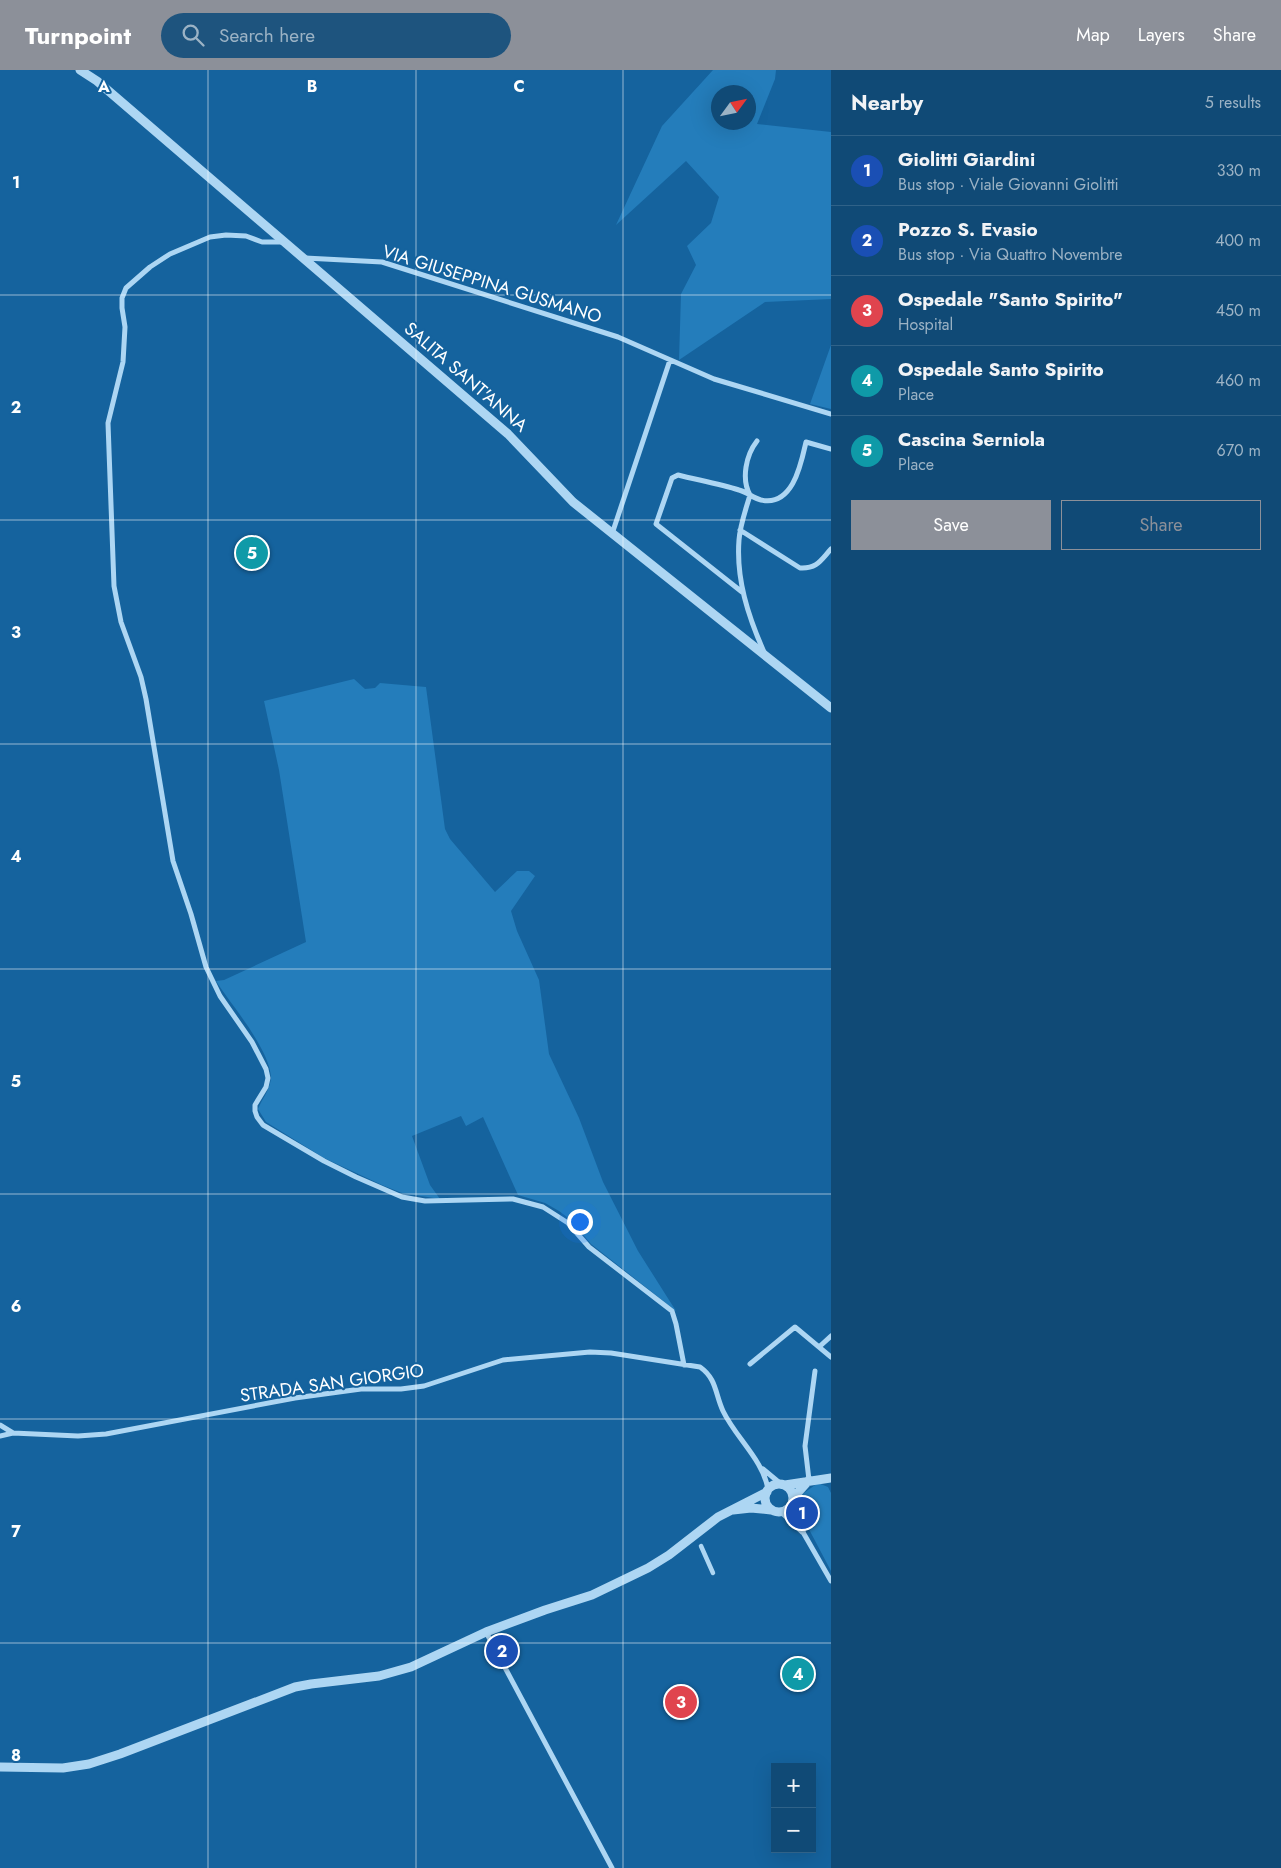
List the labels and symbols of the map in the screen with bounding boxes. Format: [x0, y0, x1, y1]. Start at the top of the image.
text: A [97, 75, 110, 98]
text: B [307, 75, 317, 98]
text: C [513, 75, 525, 98]
north arrow [711, 85, 756, 130]
text: 1 [12, 171, 20, 194]
street label: VIA GIUSEPPINA GUSMANO [379, 238, 605, 330]
street label: SALITA SANT'ANNA [399, 316, 534, 438]
text: 2 [11, 396, 21, 419]
pin: 5 [236, 534, 268, 572]
text: 3 [11, 621, 21, 644]
text: 4 [10, 845, 22, 868]
text: 5 [11, 1070, 21, 1093]
your location [567, 1209, 593, 1235]
text: 6 [11, 1295, 21, 1318]
street label: STRADA SAN GIORGIO [238, 1357, 426, 1409]
pin: 1 [786, 1494, 818, 1532]
text: 7 [11, 1520, 21, 1543]
pin: 2 [486, 1632, 518, 1670]
pin: 4 [782, 1655, 814, 1693]
pin: 3 [665, 1683, 697, 1721]
text: 8 [11, 1744, 21, 1767]

